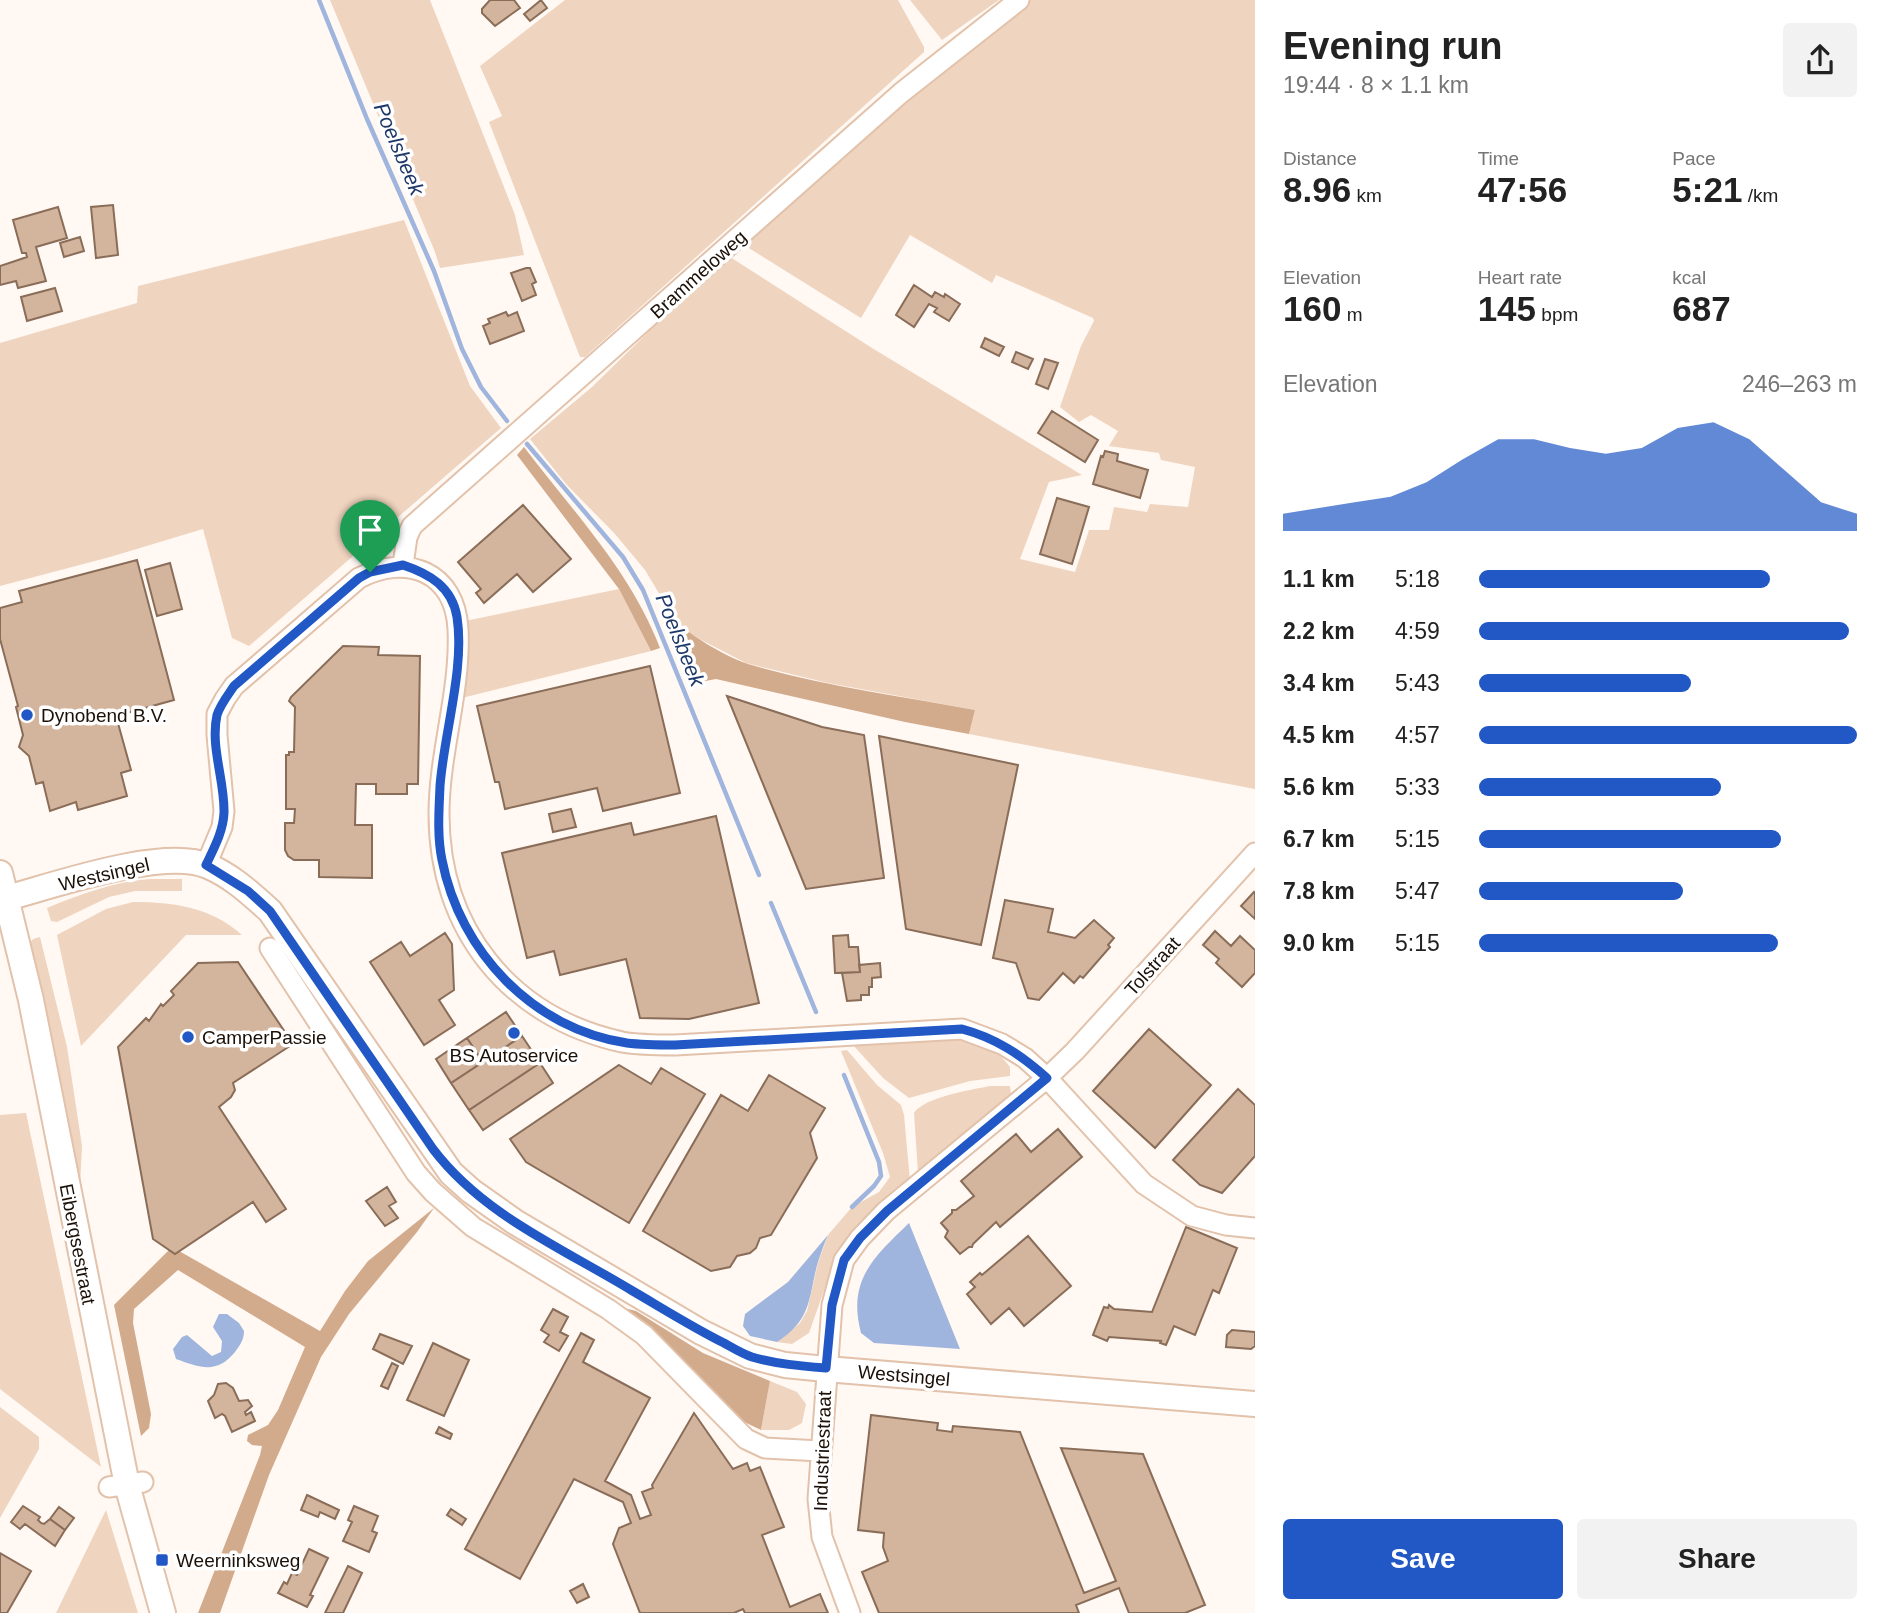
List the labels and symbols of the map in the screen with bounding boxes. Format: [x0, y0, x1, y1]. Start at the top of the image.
water label: Poelsbeek [370, 99, 430, 200]
street label: Brammeloweg [646, 226, 750, 323]
pin [340, 500, 400, 572]
water label: Poelsbeek [651, 590, 710, 691]
place label: Dynobend B.V. [41, 705, 167, 726]
marker: Dynobend B.V. [19, 707, 35, 723]
street label: Westsingel [57, 854, 152, 895]
street label: Tolstraat [1121, 932, 1185, 1000]
marker: BS Autoservice [506, 1025, 522, 1041]
place label: CamperPassie [202, 1027, 327, 1048]
marker: CamperPassie [180, 1029, 196, 1045]
place label: BS Autoservice [450, 1045, 578, 1066]
street label: Eibergsestraat [56, 1182, 100, 1307]
street label: Westsingel [857, 1361, 951, 1390]
street label: Industriestraat [810, 1390, 835, 1512]
place label: Weerninksweg [176, 1550, 300, 1571]
marker: Weerninksweg [154, 1552, 170, 1568]

